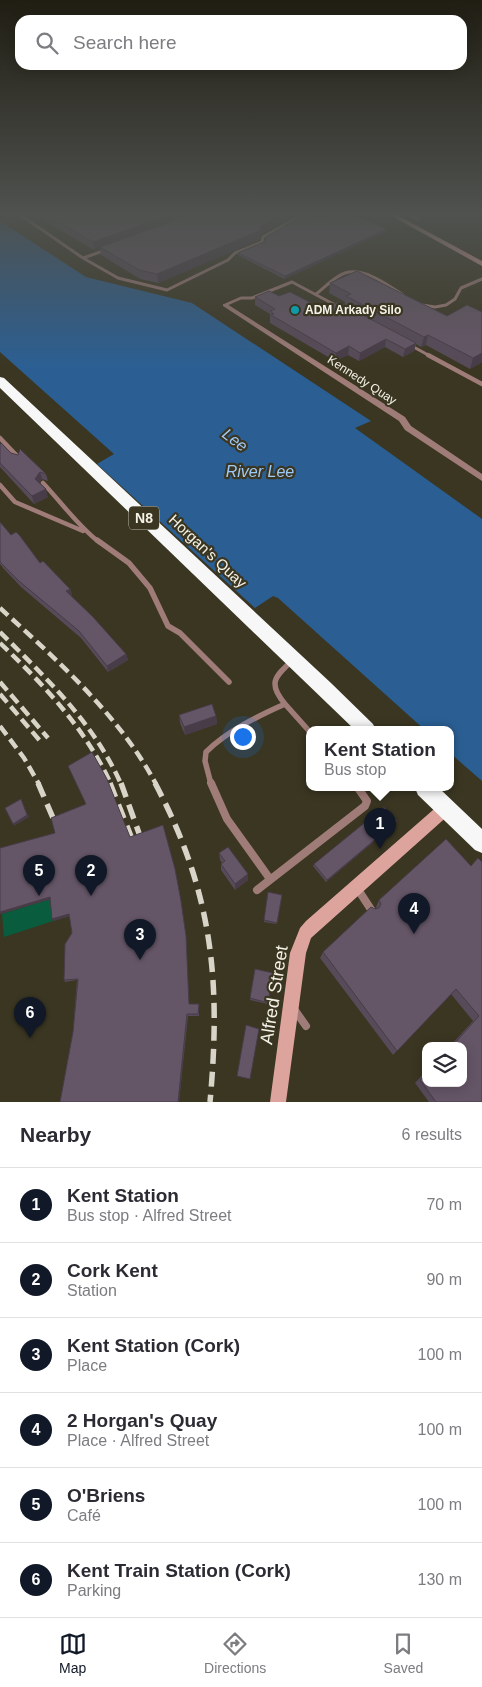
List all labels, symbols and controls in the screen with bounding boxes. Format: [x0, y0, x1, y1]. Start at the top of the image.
search box [15, 15, 467, 70]
icon: search [33, 29, 61, 57]
text: Search here [73, 32, 177, 53]
place label: ADM Arkady Silo [305, 303, 401, 317]
marker: ADM Arkady Silo [289, 304, 301, 316]
street label: Kennedy Quay [325, 353, 399, 407]
water label: Lee [219, 425, 251, 455]
water label: River Lee [226, 463, 294, 480]
road number: N8 [129, 506, 159, 530]
street label: Horgan's Quay [166, 511, 251, 592]
your location [230, 724, 256, 750]
popup [306, 726, 454, 791]
text: Kent Station [324, 739, 436, 760]
text: Bus stop [324, 761, 386, 778]
pin: 1 [364, 808, 396, 849]
pin: 5 [23, 855, 55, 896]
pin: 2 [75, 855, 107, 896]
pin: 4 [398, 893, 430, 934]
pin: 3 [124, 919, 156, 960]
street label: Alfred Street [256, 944, 292, 1046]
pin: 6 [14, 997, 46, 1038]
map controls [422, 1042, 467, 1087]
button: layers [422, 1042, 467, 1087]
text: Nearby [20, 1123, 91, 1146]
text: 6 results [402, 1126, 462, 1143]
text: Kent Station [67, 1185, 179, 1206]
text: 1 [32, 1196, 40, 1213]
text: 70 m [426, 1196, 462, 1213]
text: Bus stop · Alfred Street [67, 1207, 232, 1224]
text: Cork Kent [67, 1260, 158, 1281]
text: 2 [32, 1271, 40, 1288]
text: 90 m [426, 1271, 462, 1288]
text: Station [67, 1282, 117, 1299]
text: Kent Station (Cork) [67, 1335, 240, 1356]
text: 3 [32, 1346, 40, 1363]
text: 100 m [418, 1346, 462, 1363]
text: Place [67, 1357, 107, 1374]
text: 2 Horgan's Quay [67, 1410, 217, 1431]
text: 4 [32, 1421, 40, 1438]
text: 100 m [418, 1421, 462, 1438]
text: Place · Alfred Street [67, 1432, 209, 1449]
text: O'Briens [67, 1485, 145, 1506]
text: 5 [32, 1496, 40, 1513]
text: 100 m [418, 1496, 462, 1513]
text: Café [67, 1507, 101, 1524]
text: Kent Train Station (Cork) [67, 1560, 291, 1581]
text: 6 [32, 1571, 40, 1588]
text: 130 m [418, 1571, 462, 1588]
text: Parking [67, 1582, 121, 1599]
tab: Map [59, 1630, 87, 1676]
tab: Directions [204, 1630, 266, 1676]
tab: Saved [384, 1630, 423, 1676]

